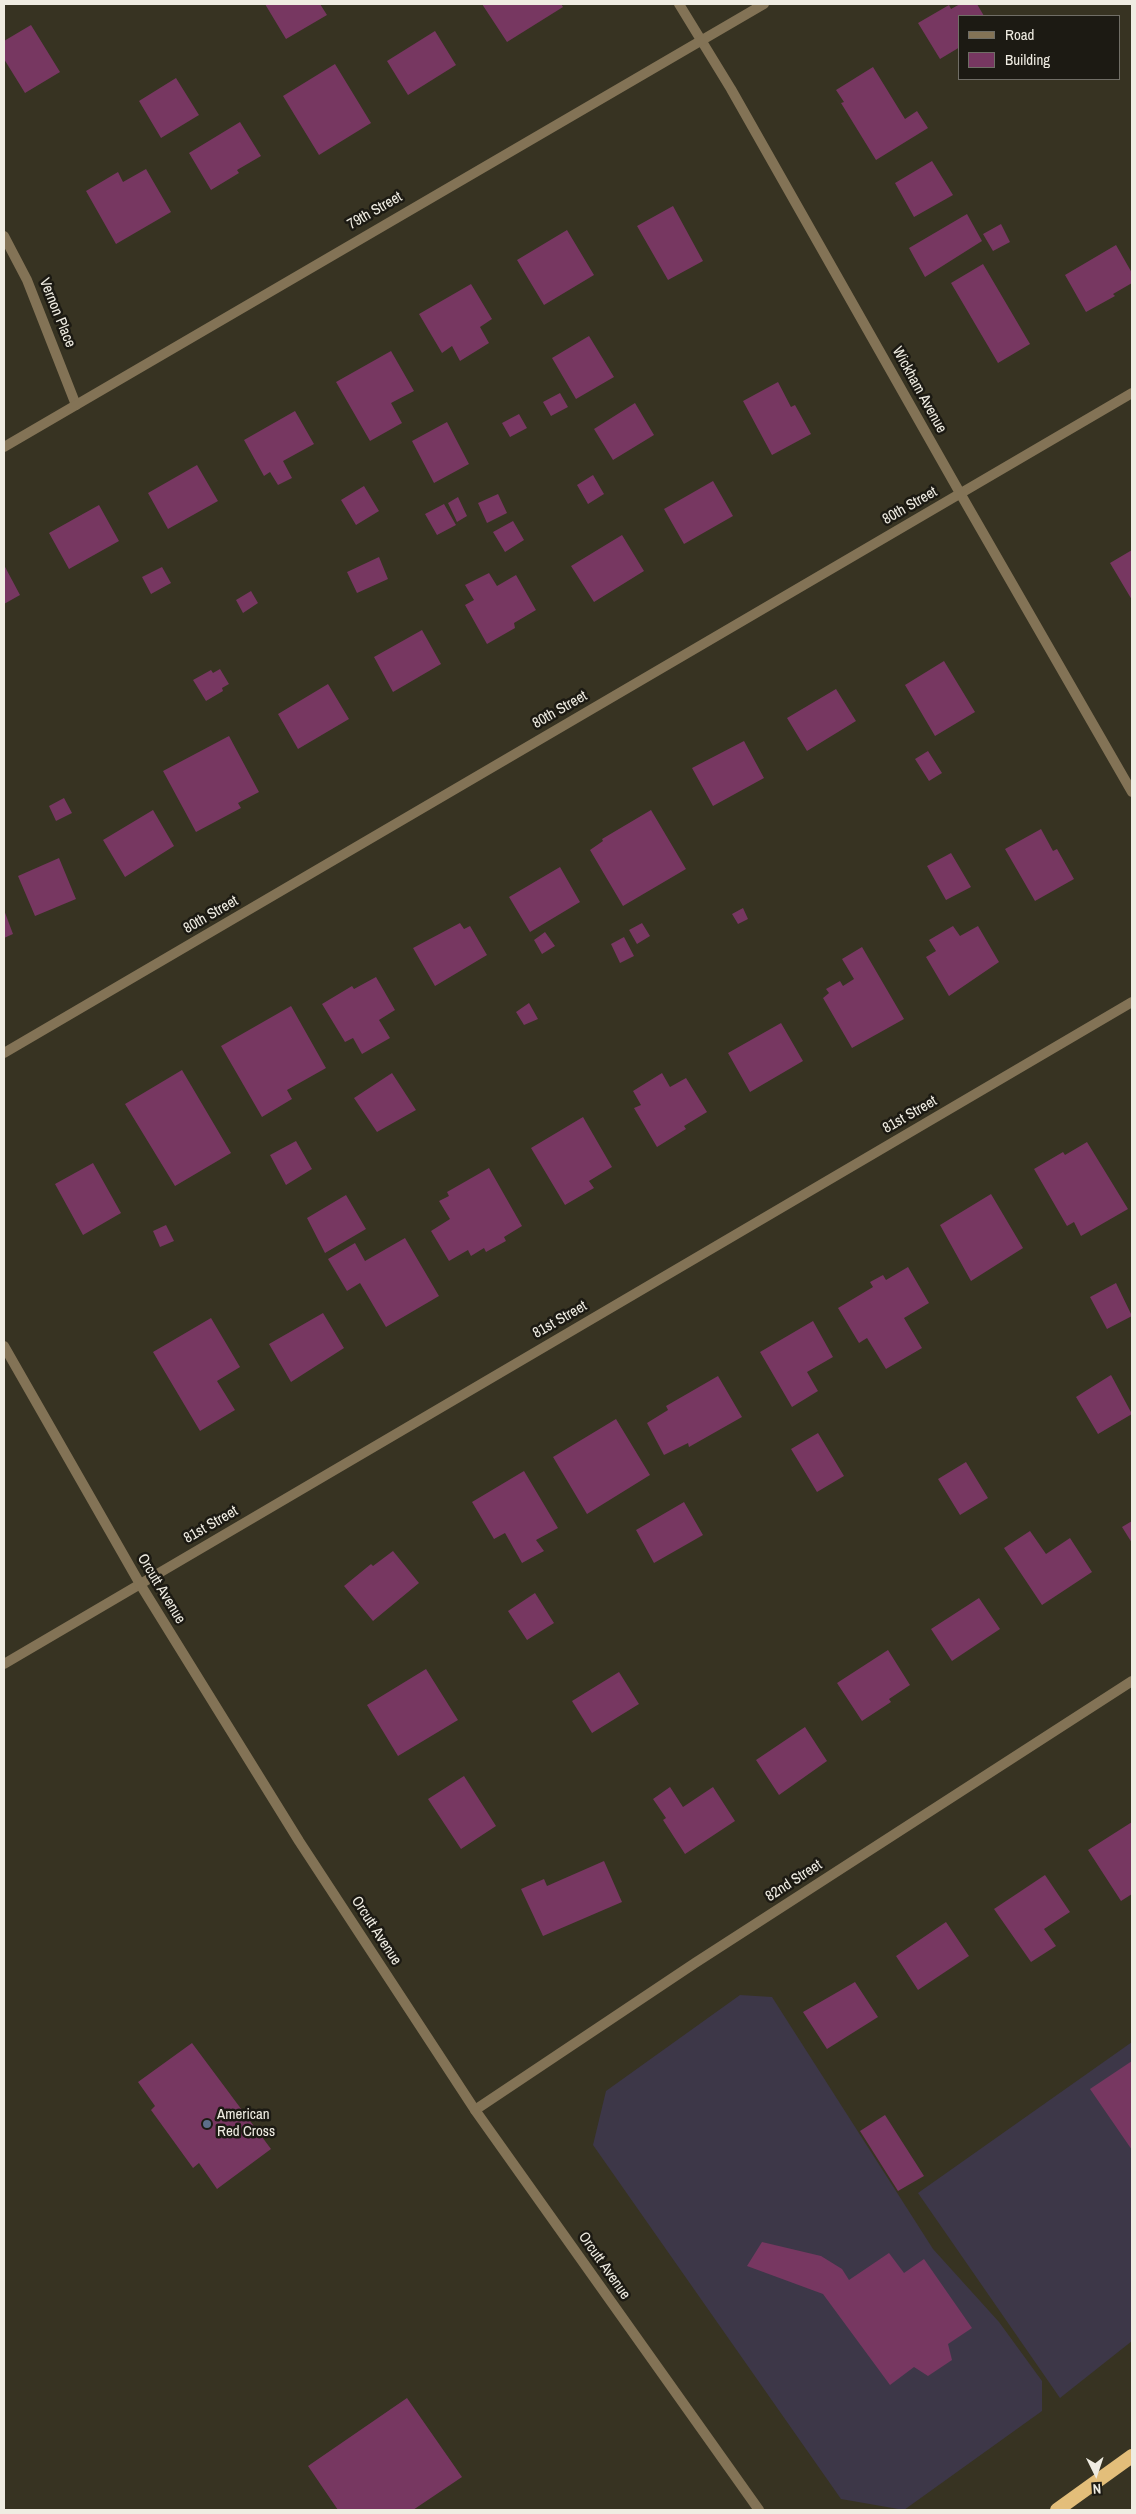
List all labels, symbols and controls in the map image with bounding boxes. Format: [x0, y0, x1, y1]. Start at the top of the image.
legend [958, 15, 1121, 80]
text: Road [1005, 24, 1034, 45]
text: Building [1005, 49, 1050, 70]
street label: 79th Street [344, 188, 406, 234]
street label: Vernon Place [35, 276, 79, 350]
street label: Wickham Avenue [888, 344, 950, 436]
street label: 80th Street [879, 483, 941, 529]
street label: 80th Street [529, 687, 591, 733]
street label: 80th Street [180, 892, 242, 938]
street label: 81st Street [880, 1092, 940, 1138]
street label: 81st Street [530, 1297, 590, 1343]
street label: 81st Street [181, 1502, 241, 1548]
street label: Orcutt Avenue [133, 1551, 189, 1627]
street label: 82nd Street [762, 1856, 826, 1906]
street label: Orcutt Avenue [347, 1893, 405, 1969]
place label: American Red Cross [217, 2106, 275, 2141]
marker: American Red Cross [201, 2118, 213, 2130]
street label: Orcutt Avenue [574, 2229, 634, 2303]
north arrow [1071, 2449, 1121, 2499]
text: N [1092, 2480, 1102, 2498]

